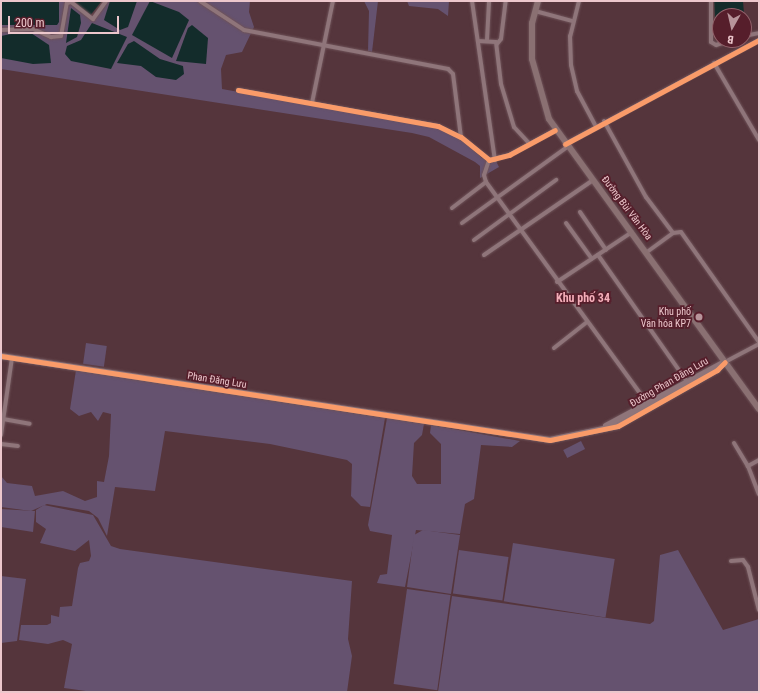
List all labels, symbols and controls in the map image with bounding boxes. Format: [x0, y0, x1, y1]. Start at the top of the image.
scale bar [10, 8, 121, 34]
north arrow [712, 8, 752, 48]
text: 200 m [15, 16, 45, 30]
text: B [726, 33, 734, 46]
street label: Đường Bùi Văn Hòa [599, 174, 655, 242]
district label: Khu phố 34 [556, 292, 610, 306]
place label: Khu phố Văn hóa KP7 [641, 305, 691, 328]
marker: Khu phố Văn hóa KP7 [694, 312, 704, 322]
street label: Đường Phan Đăng Lưu [628, 355, 710, 409]
street label: Phan Đăng Lưu [186, 369, 248, 391]

